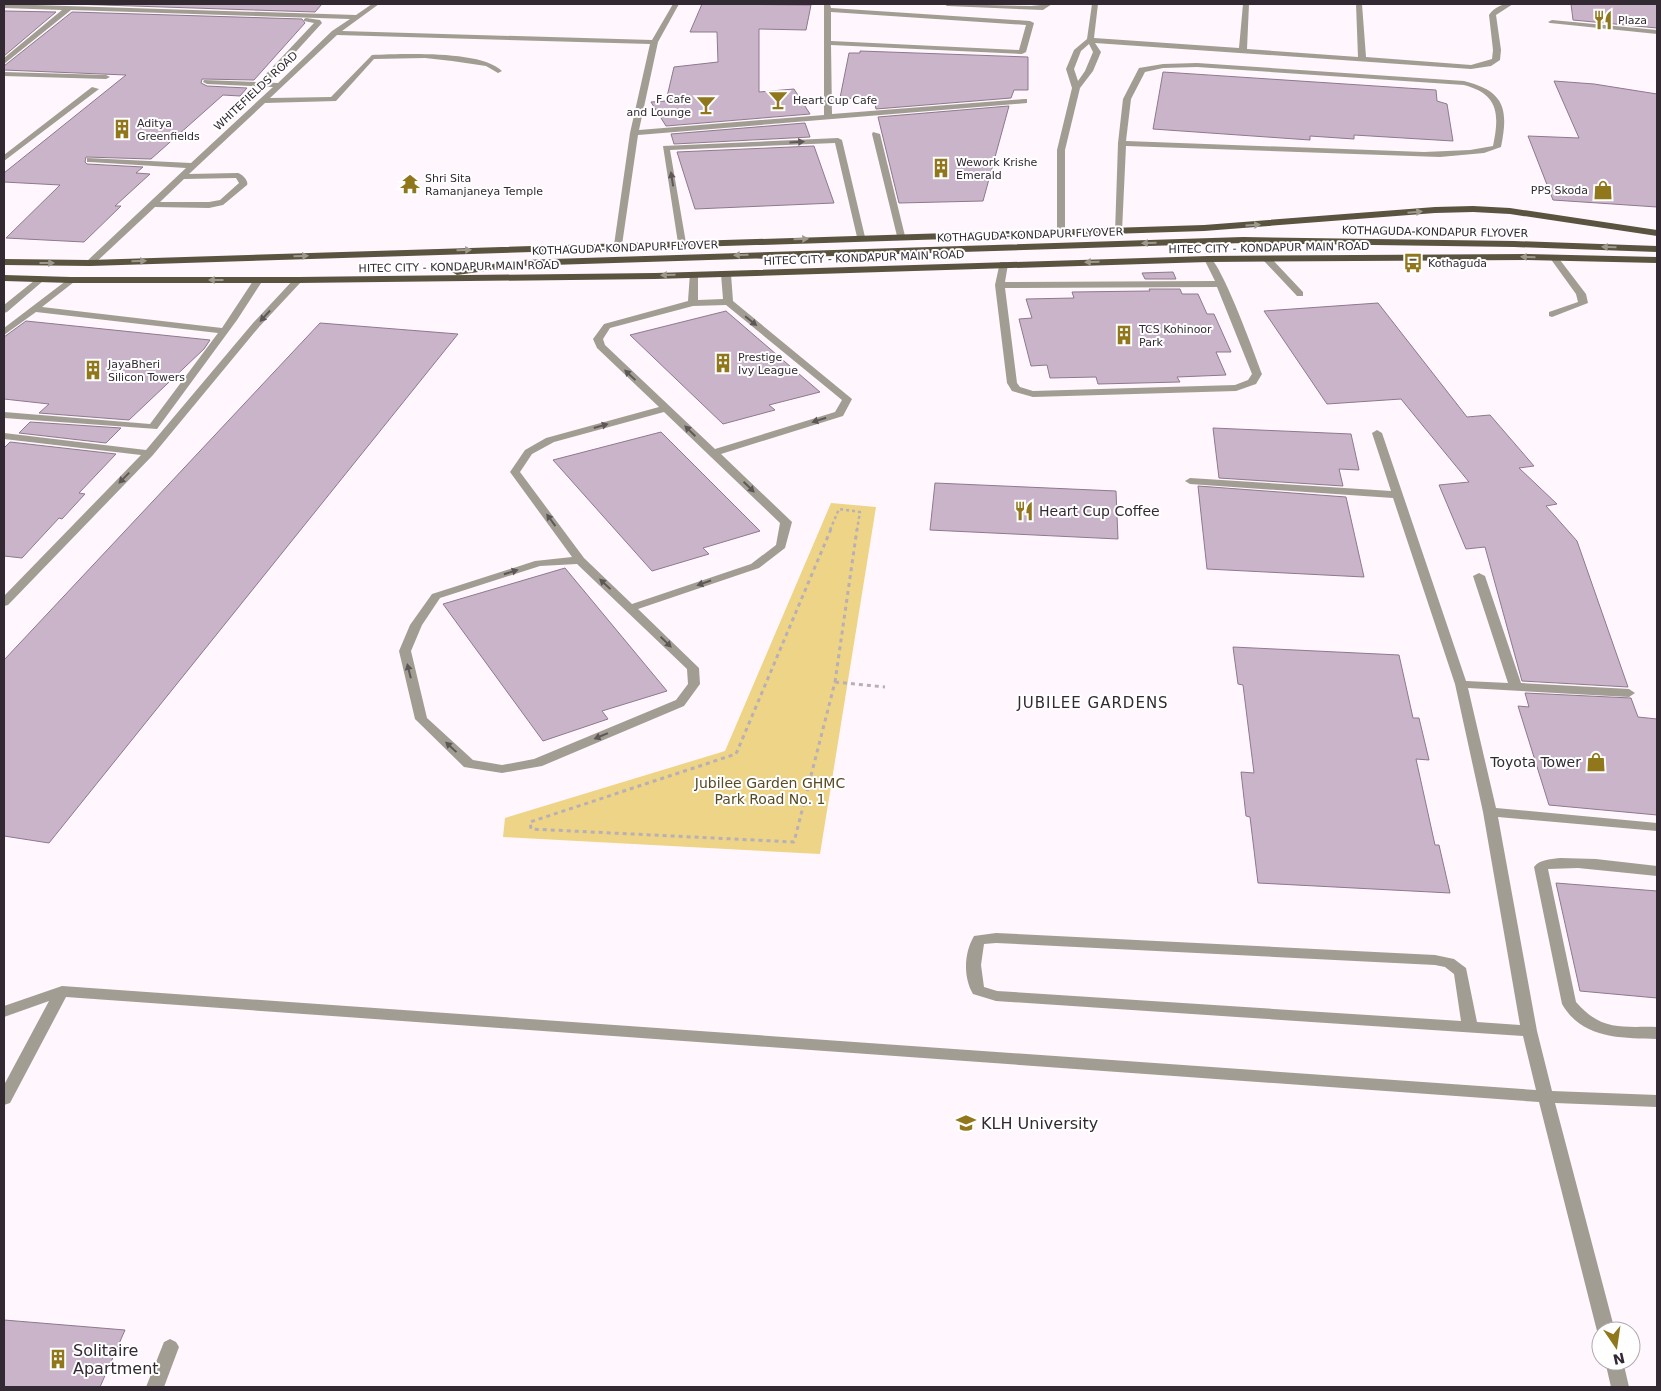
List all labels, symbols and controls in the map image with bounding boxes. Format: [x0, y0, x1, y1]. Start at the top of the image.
restaurant icon: Plaza [1592, 9, 1614, 31]
place label: Plaza [1618, 14, 1647, 27]
street label: WHITEFIELDS ROAD [211, 49, 301, 133]
bar icon: Heart Cup Cafe [767, 89, 789, 111]
place label: F Cafe and Lounge [626, 93, 691, 119]
bar icon: F Cafe and Lounge [695, 94, 717, 116]
place label: Heart Cup Cafe [793, 94, 878, 107]
place label: Aditya Greenfields [137, 117, 200, 143]
building icon: Aditya Greenfields [111, 118, 133, 140]
one-way arrow [789, 137, 805, 145]
place label: Wework Krishe Emerald [956, 156, 1038, 182]
building icon: Wework Krishe Emerald [930, 157, 952, 179]
one-way arrow [667, 171, 675, 187]
place label: Shri Sita Ramanjaneya Temple [425, 172, 543, 198]
temple icon: Shri Sita Ramanjaneya Temple [399, 173, 421, 195]
shop icon: PPS Skoda [1592, 179, 1614, 201]
place label: PPS Skoda [1531, 184, 1588, 197]
one-way arrow [1407, 208, 1423, 216]
one-way arrow [1245, 220, 1261, 228]
street label: KOTHAGUDA-KONDAPUR FLYOVER [1342, 224, 1529, 240]
street label: KOTHAGUDA-KONDAPUR FLYOVER [937, 225, 1124, 245]
one-way arrow [793, 235, 809, 243]
street label: KOTHAGUDA-KONDAPUR FLYOVER [532, 238, 719, 258]
one-way arrow [1140, 239, 1156, 247]
street label: HITEC CITY - KONDAPUR MAIN ROAD [1168, 240, 1370, 256]
one-way arrow [1600, 243, 1616, 251]
one-way arrow [456, 246, 472, 254]
street label: HITEC CITY - KONDAPUR MAIN ROAD [763, 248, 965, 268]
one-way arrow [294, 252, 310, 260]
one-way arrow [733, 252, 749, 260]
bus stop icon: Kothaguda [1402, 252, 1424, 274]
one-way arrow [1520, 253, 1536, 261]
one-way arrow [131, 257, 147, 265]
place label: Kothaguda [1428, 257, 1487, 270]
one-way arrow [1084, 258, 1100, 266]
one-way arrow [39, 259, 55, 267]
street label: HITEC CITY - KONDAPUR MAIN ROAD [358, 259, 560, 275]
one-way arrow [659, 272, 675, 280]
one-way arrow [208, 276, 224, 284]
one-way arrow [259, 309, 271, 321]
one-way arrow [744, 315, 757, 326]
place label: TCS Kohinoor Park [1138, 323, 1212, 349]
building icon: TCS Kohinoor Park [1113, 324, 1135, 346]
place label: Prestige Ivy League [738, 351, 798, 377]
building icon: Prestige Ivy League [712, 352, 734, 374]
place label: JayaBheri Silicon Towers [107, 358, 185, 384]
building icon: JayaBheri Silicon Towers [82, 359, 104, 381]
one-way arrow [625, 369, 637, 381]
one-way arrow [811, 417, 826, 425]
one-way arrow [594, 422, 609, 430]
one-way arrow [684, 425, 696, 437]
one-way arrow [118, 472, 130, 484]
one-way arrow [743, 481, 755, 493]
restaurant icon: Heart Cup Coffee [1013, 500, 1035, 522]
place label: Heart Cup Coffee [1039, 503, 1160, 519]
one-way arrow [546, 513, 556, 527]
one-way arrow [503, 568, 518, 576]
one-way arrow [600, 578, 612, 590]
one-way arrow [696, 580, 711, 588]
one-way arrow [660, 636, 672, 648]
one-way arrow [405, 664, 413, 679]
district label: JUBILEE GARDENS [1016, 694, 1169, 712]
one-way arrow [593, 733, 608, 741]
one-way arrow [445, 741, 457, 753]
shop icon: Toyota Tower [1585, 751, 1607, 773]
place label: Toyota Tower [1489, 754, 1581, 770]
park label: Jubilee Garden GHMC Park Road No. 1 [694, 775, 845, 807]
school or university icon: KLH University [955, 1112, 977, 1134]
place label: KLH University [981, 1114, 1098, 1133]
north arrow [1591, 1321, 1641, 1371]
place label: Solitaire Apartment [73, 1341, 159, 1378]
building icon: Solitaire Apartment [47, 1348, 69, 1370]
text: N [1611, 1350, 1626, 1368]

